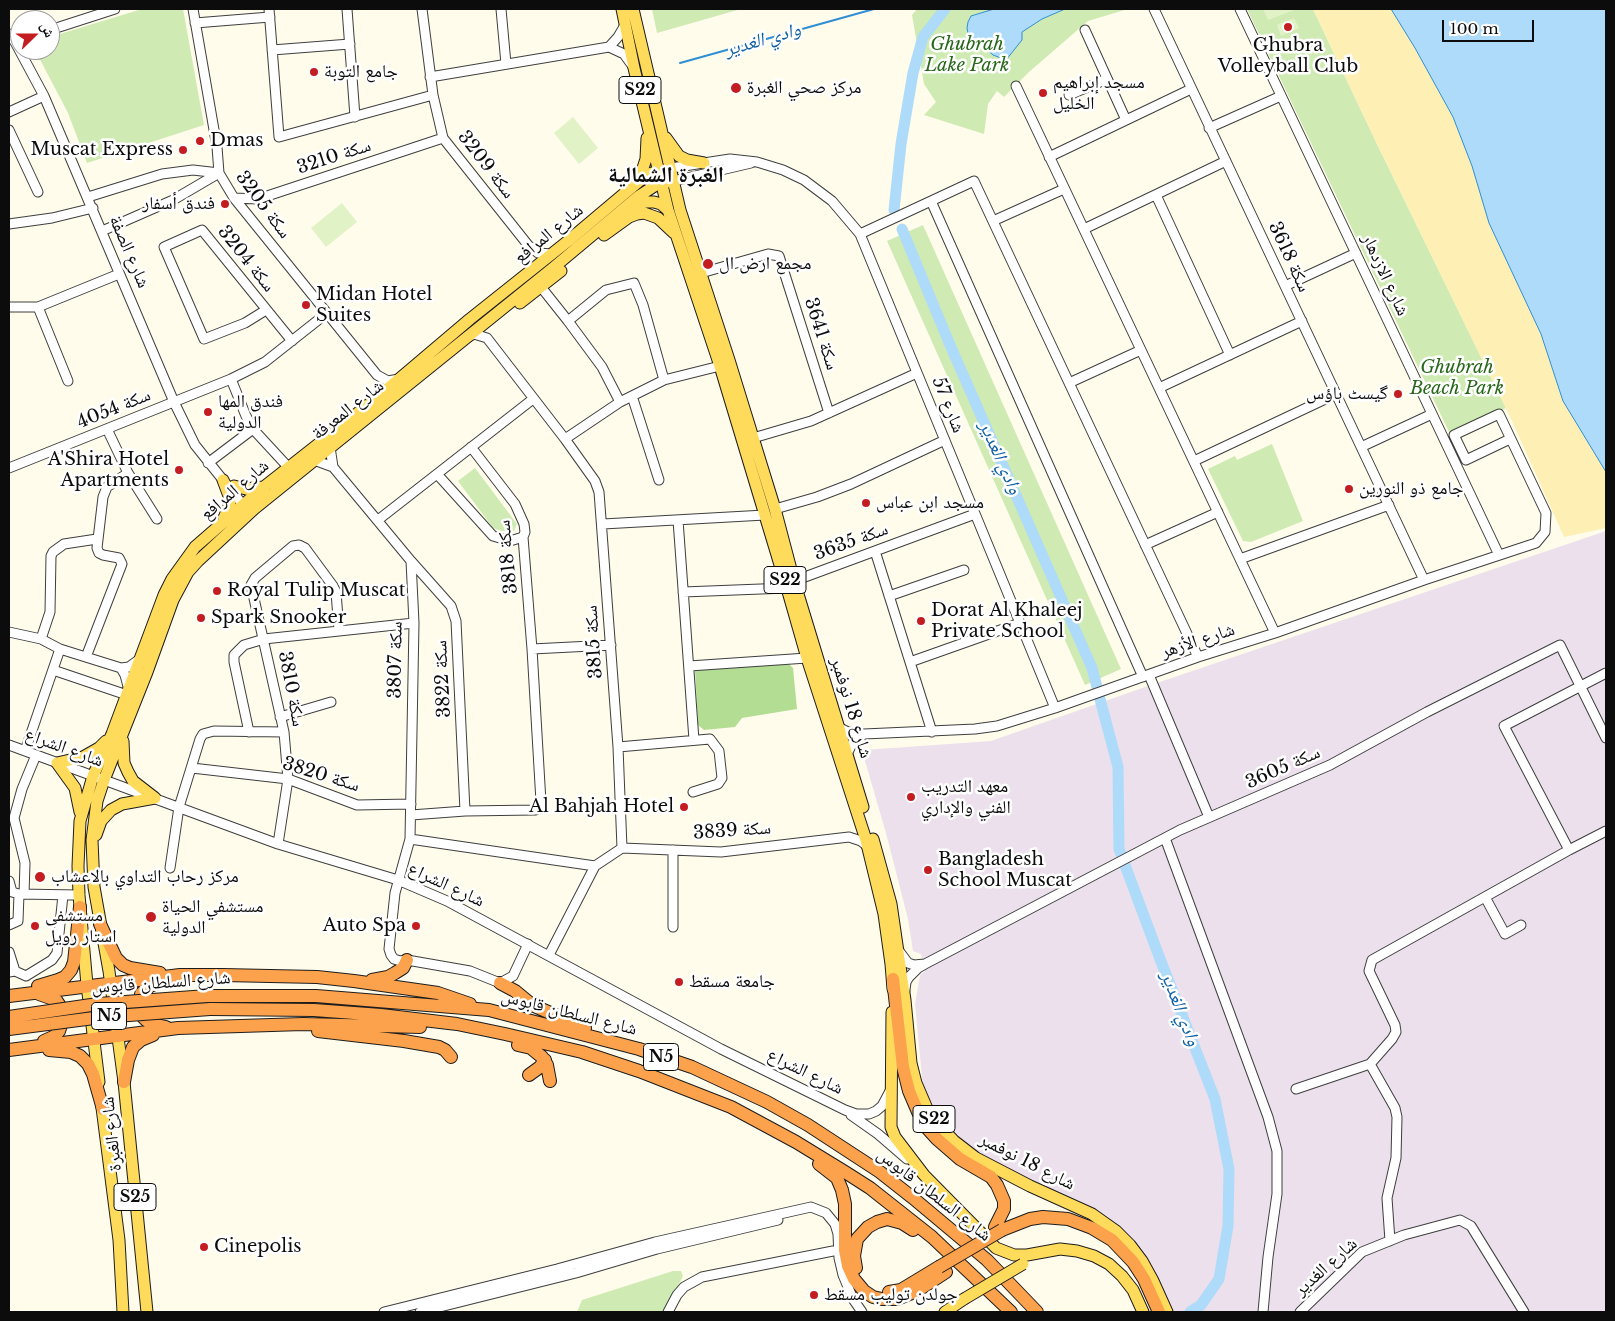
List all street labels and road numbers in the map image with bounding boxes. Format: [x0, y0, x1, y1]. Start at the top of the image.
road number: S22 [619, 76, 661, 104]
street label: سكة 3209 [453, 127, 519, 203]
street label: سكة 3210 [294, 135, 374, 179]
street label: سكة 3205 [231, 167, 295, 243]
street label: شارع المرافع [510, 200, 588, 268]
street label: شارع الصفة [104, 213, 154, 291]
street label: سكة 3618 [1263, 218, 1315, 296]
street label: سكة 3204 [213, 222, 279, 296]
street label: شارع الازدهار [1357, 231, 1413, 319]
street label: سكة 3641 [799, 295, 843, 373]
street label: شارع 57 [927, 374, 969, 436]
street label: شارع المعرفة [308, 375, 388, 445]
street label: سكة 4054 [74, 384, 154, 434]
street label: شارع المرافع [196, 455, 274, 525]
street label: سكة 3818 [493, 519, 523, 595]
street label: سكة 3635 [811, 519, 891, 565]
road number: S22 [764, 566, 806, 594]
street label: سكة 3815 [581, 605, 607, 679]
street label: شارع الأزهر [1158, 619, 1238, 663]
street label: سكة 3807 [385, 621, 407, 699]
street label: سكة 3822 [430, 640, 456, 718]
street label: سكة 3810 [273, 649, 309, 729]
street label: شارع 18 نوفمبر [825, 655, 877, 761]
street label: شارع الشراع [22, 724, 106, 772]
street label: سكة 3605 [1242, 742, 1324, 794]
street label: سكة 3820 [280, 753, 362, 797]
street label: سكة 3839 [692, 818, 772, 844]
street label: شارع الشراع [404, 858, 488, 912]
street label: شارع السلطان قابوس [91, 967, 231, 999]
street label: شارع السلطان قابوس [499, 986, 639, 1040]
road number: N5 [92, 1002, 126, 1030]
road number: N5 [644, 1044, 678, 1070]
street label: شارع الشراع [763, 1044, 847, 1100]
street label: شارع الغبرة [97, 1096, 127, 1172]
road number: S22 [913, 1106, 955, 1132]
street label: شارع 18 نوفمبر [976, 1129, 1078, 1195]
street label: شارع السلطان قابوس [873, 1144, 995, 1246]
road number: S25 [114, 1184, 156, 1210]
street label: شارع الغدير [1290, 1233, 1362, 1301]

